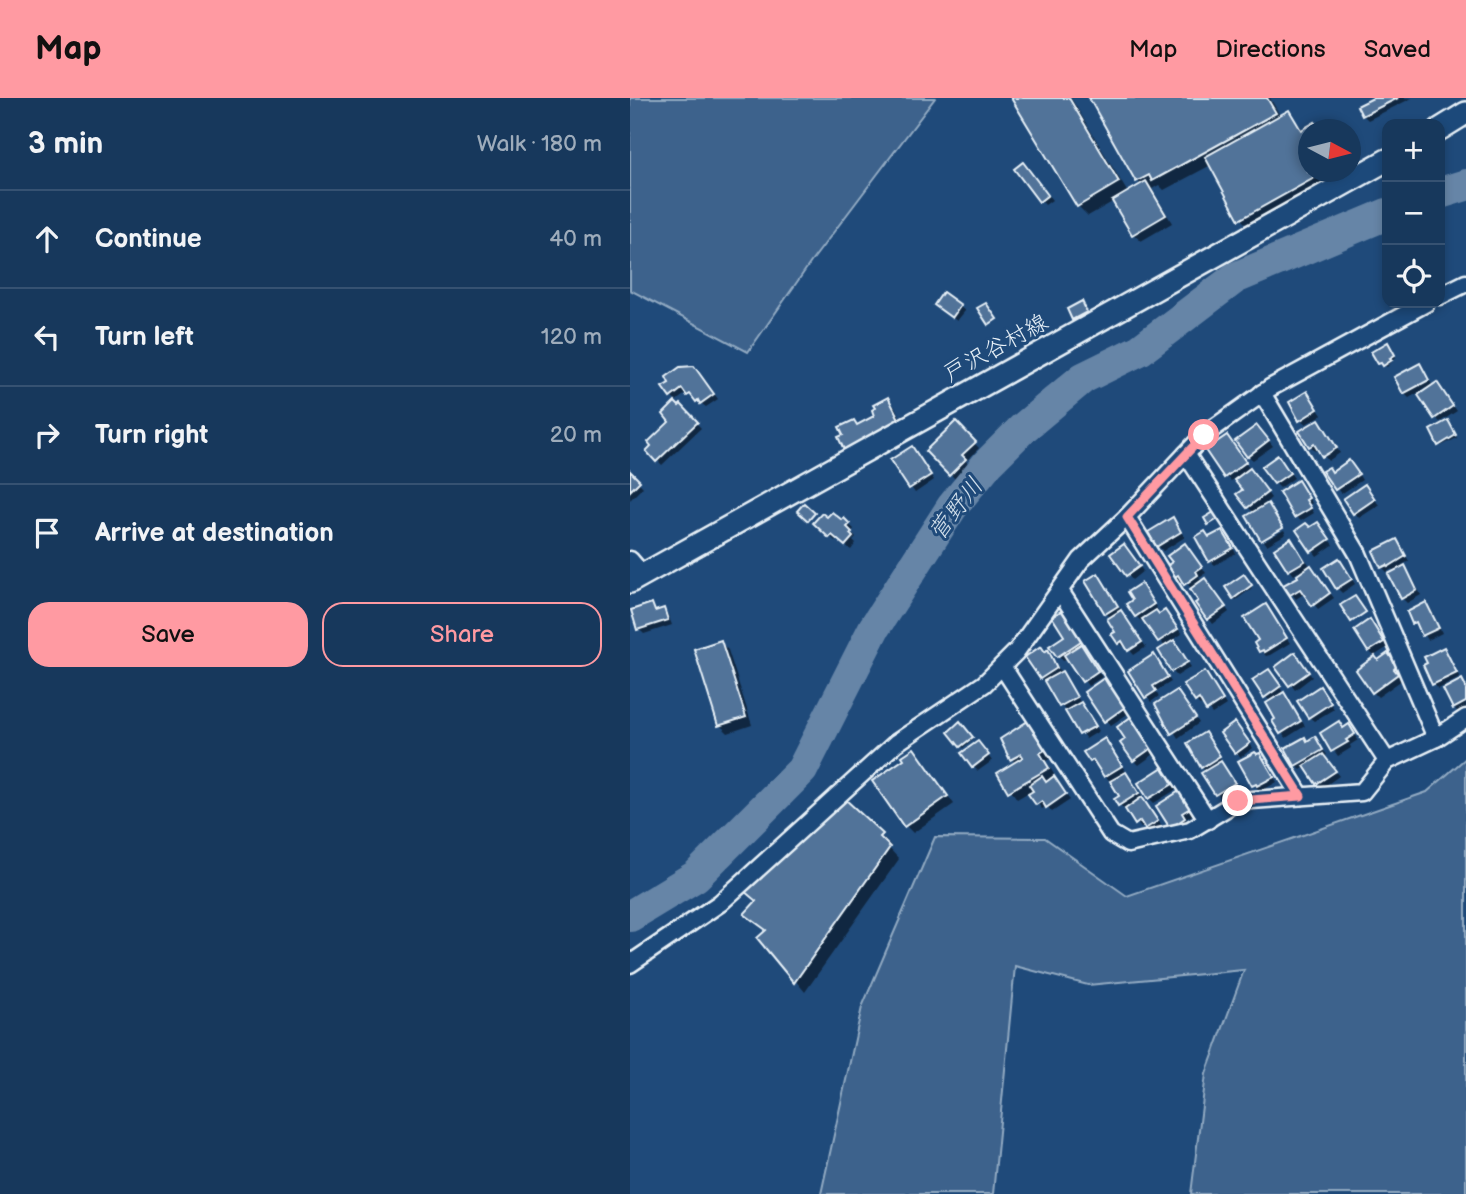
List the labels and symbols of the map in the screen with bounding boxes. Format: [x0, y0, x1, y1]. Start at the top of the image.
north arrow [1298, 119, 1361, 182]
street label: 戸沢谷村線 [939, 308, 1053, 388]
route start [1188, 419, 1219, 450]
water label: 菅野川 [922, 472, 990, 546]
route end [1222, 785, 1253, 816]

